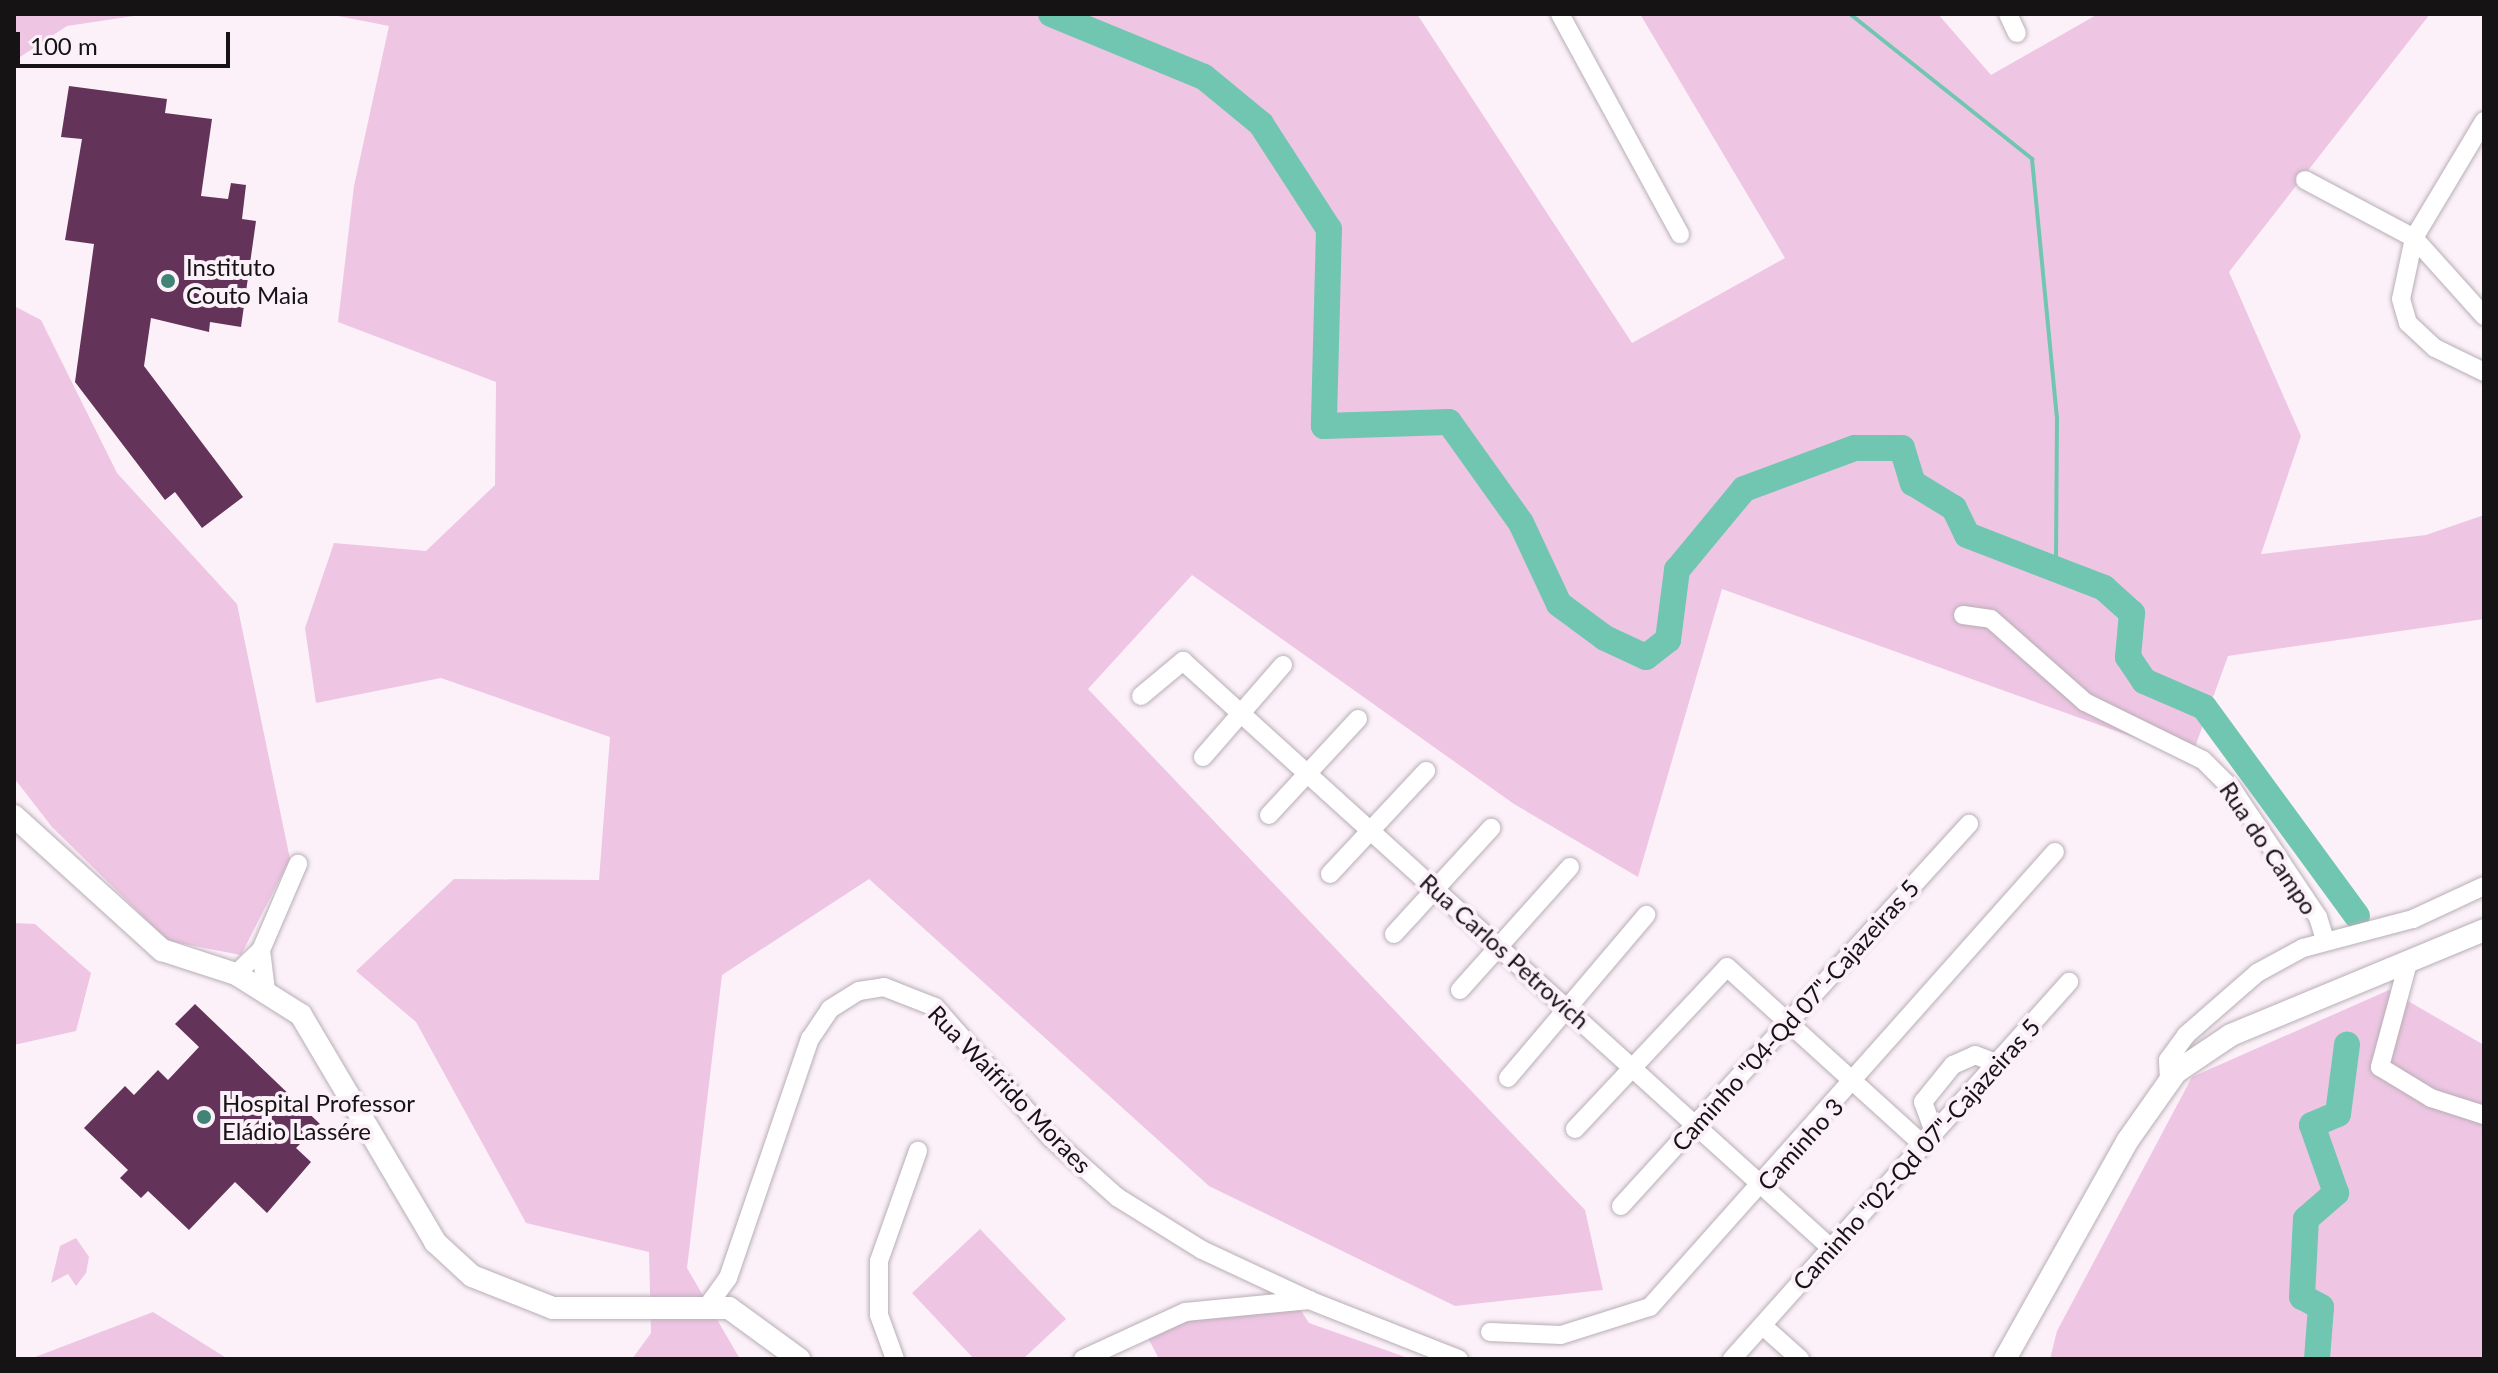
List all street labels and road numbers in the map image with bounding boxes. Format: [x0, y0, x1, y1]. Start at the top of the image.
street label: Rua do Campo [2214, 776, 2324, 920]
street label: Rua Carlos Petrovich [1414, 867, 1596, 1035]
street label: Caminho "04-Qd 07"-Cajazeiras 5 [1665, 873, 1925, 1157]
street label: Rua Waifrido Moraes [922, 999, 1098, 1179]
street label: Caminho "02-Qd 07"-Cajazeiras 5 [1786, 1012, 2046, 1296]
street label: Caminho 3 [1751, 1092, 1849, 1196]

